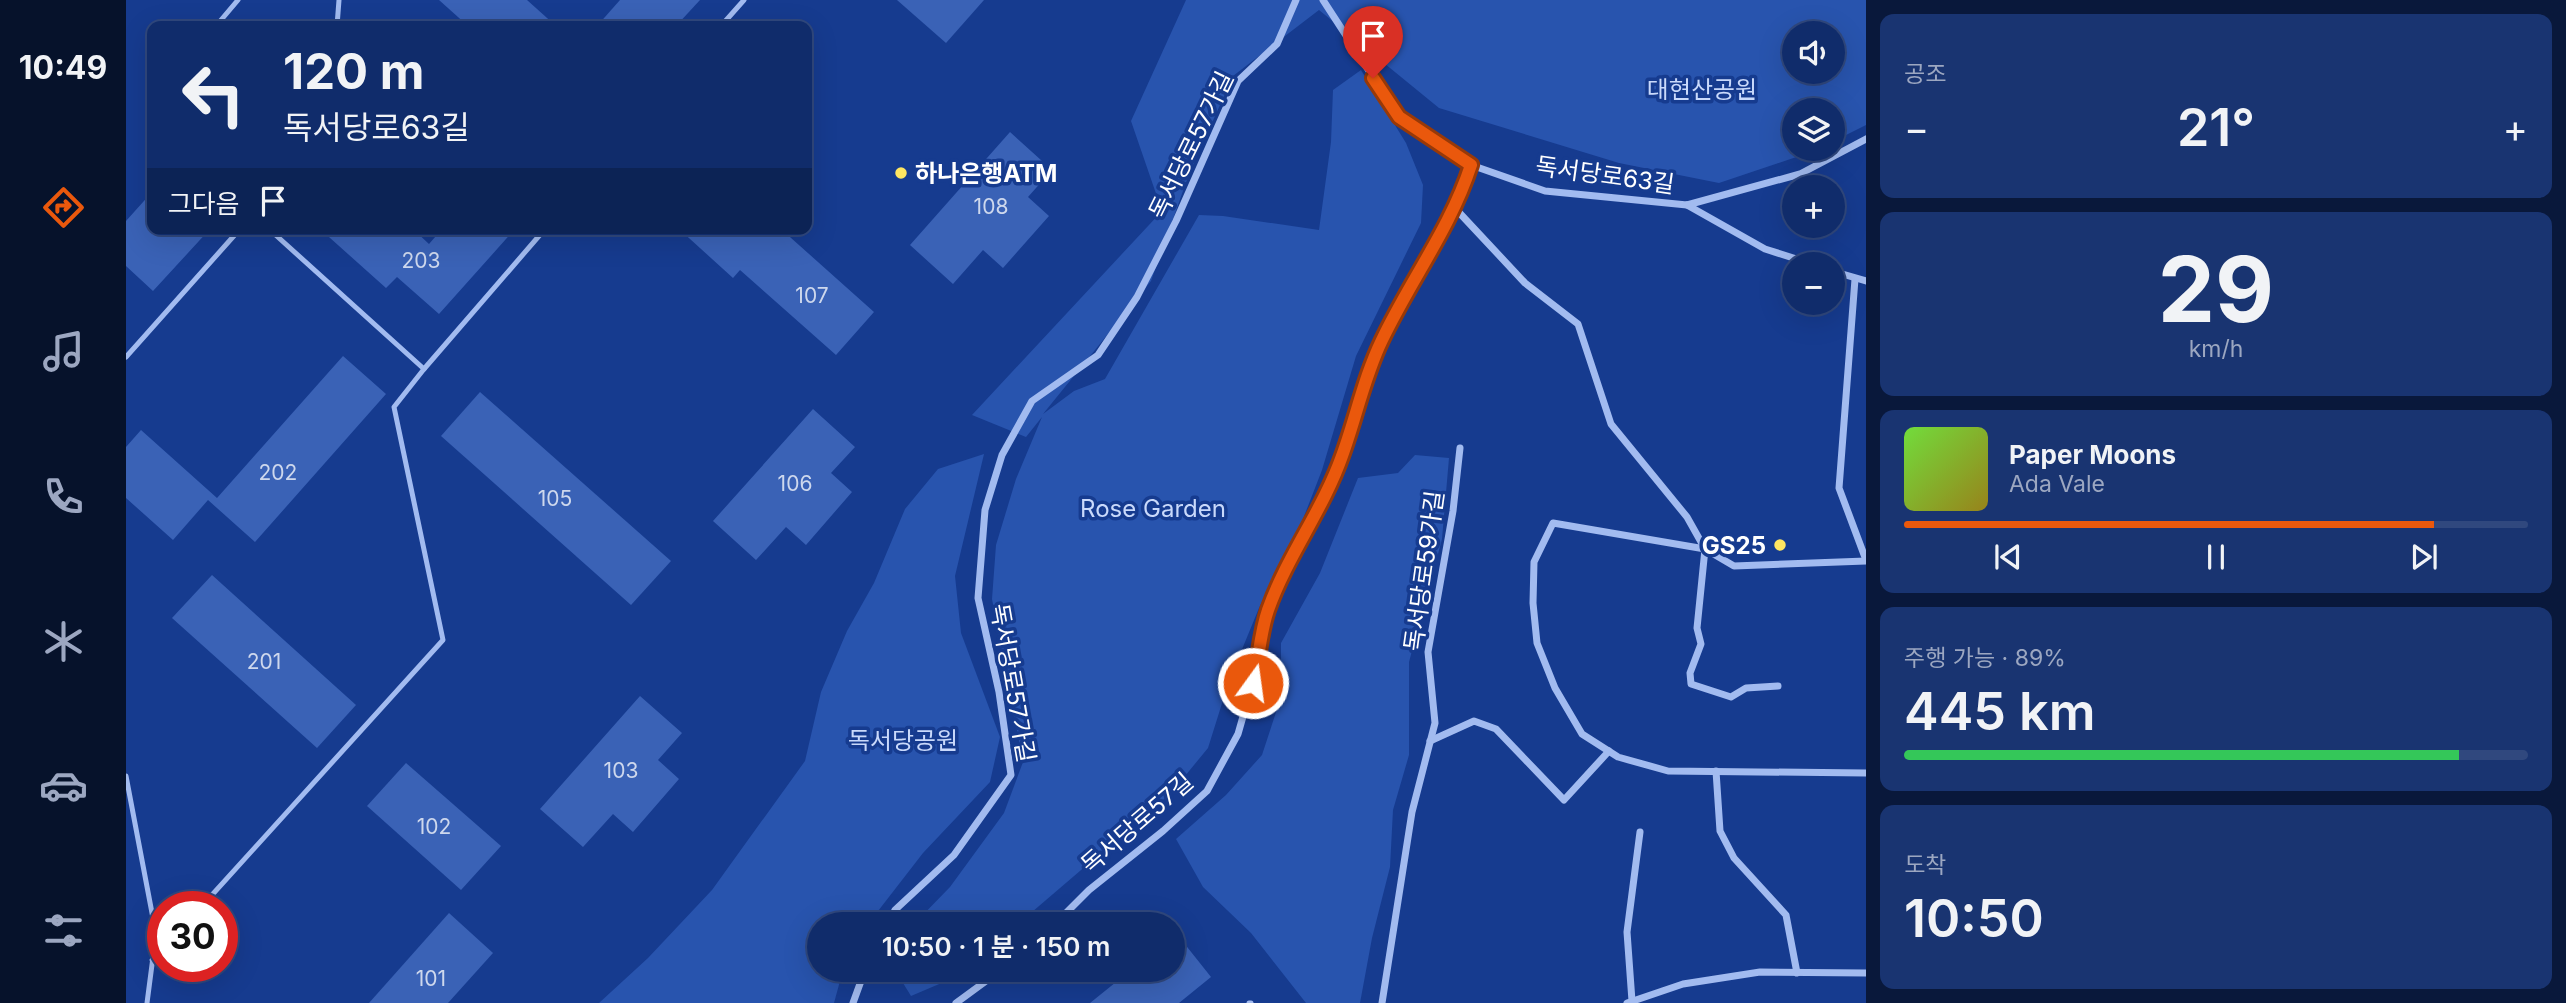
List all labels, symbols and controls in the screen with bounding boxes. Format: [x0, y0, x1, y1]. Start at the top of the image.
pin [1343, 6, 1403, 78]
icon: arrive [1354, 17, 1392, 55]
map controls [1782, 21, 1845, 315]
button: sound [1782, 21, 1845, 84]
text: 120 m [283, 42, 424, 101]
text: 10:49 [19, 48, 107, 87]
icon: left [168, 49, 259, 140]
text: 공조 [1904, 60, 1946, 88]
street label: 독서당로57가길 [1143, 66, 1239, 224]
park label: 대현산공원 [1647, 75, 1757, 104]
text: 21° [2177, 96, 2255, 159]
button: layers [1782, 98, 1845, 161]
text: − [1904, 105, 1929, 151]
text: + [2503, 105, 2528, 151]
text: 독서당로63길 [283, 108, 470, 147]
street label: 독서당로63길 [1534, 151, 1676, 199]
place label: 하나은행ATM [915, 159, 1057, 188]
marker: 하나은행ATM [893, 165, 909, 181]
button: + [1782, 175, 1845, 238]
icon: arrive [254, 182, 292, 220]
icon: directions [39, 183, 88, 232]
text: 그다음 [168, 188, 240, 219]
house number: 108 [974, 194, 1008, 219]
text: 29 [2158, 234, 2274, 344]
house number: 203 [401, 248, 441, 273]
button: − [1782, 252, 1845, 315]
house number: 107 [795, 283, 829, 308]
icon: music [39, 327, 88, 376]
text: km/h [2189, 335, 2243, 363]
text: Paper Moons [2009, 439, 2176, 470]
house number: 202 [259, 460, 297, 485]
text: Ada Vale [2009, 470, 2105, 498]
house number: 106 [778, 471, 812, 496]
icon: phone [39, 472, 88, 521]
house number: 105 [538, 486, 572, 511]
street label: 독서당로59가길 [1398, 489, 1450, 653]
park label: Rose Garden [1080, 494, 1226, 523]
place label: GS25 [1702, 531, 1766, 560]
marker: GS25 [1772, 537, 1788, 553]
icon: previous [1989, 538, 2027, 576]
icon: pause [2197, 538, 2235, 576]
icon: next [2405, 538, 2443, 576]
street label: 독서당로57가길 [985, 601, 1041, 765]
icon: climate [39, 617, 88, 666]
text: 주행 가능 · 89% [1904, 644, 2066, 672]
position arrow [1216, 646, 1290, 720]
house number: 201 [247, 649, 281, 674]
text: 445 km [1904, 680, 2096, 743]
park label: 독서당공원 [848, 726, 958, 755]
house number: 103 [604, 758, 638, 783]
icon: car [39, 761, 88, 810]
street label: 독서당로57길 [1075, 767, 1199, 879]
house number: 102 [417, 814, 451, 839]
text: 도착 [1904, 851, 1946, 879]
text: 10:50 [1904, 887, 2044, 950]
speed limit sign: 30 [147, 891, 238, 982]
icon: filters [39, 906, 88, 955]
text: 10:50 · 1 분 · 150 m [882, 931, 1110, 962]
house number: 101 [416, 966, 446, 991]

